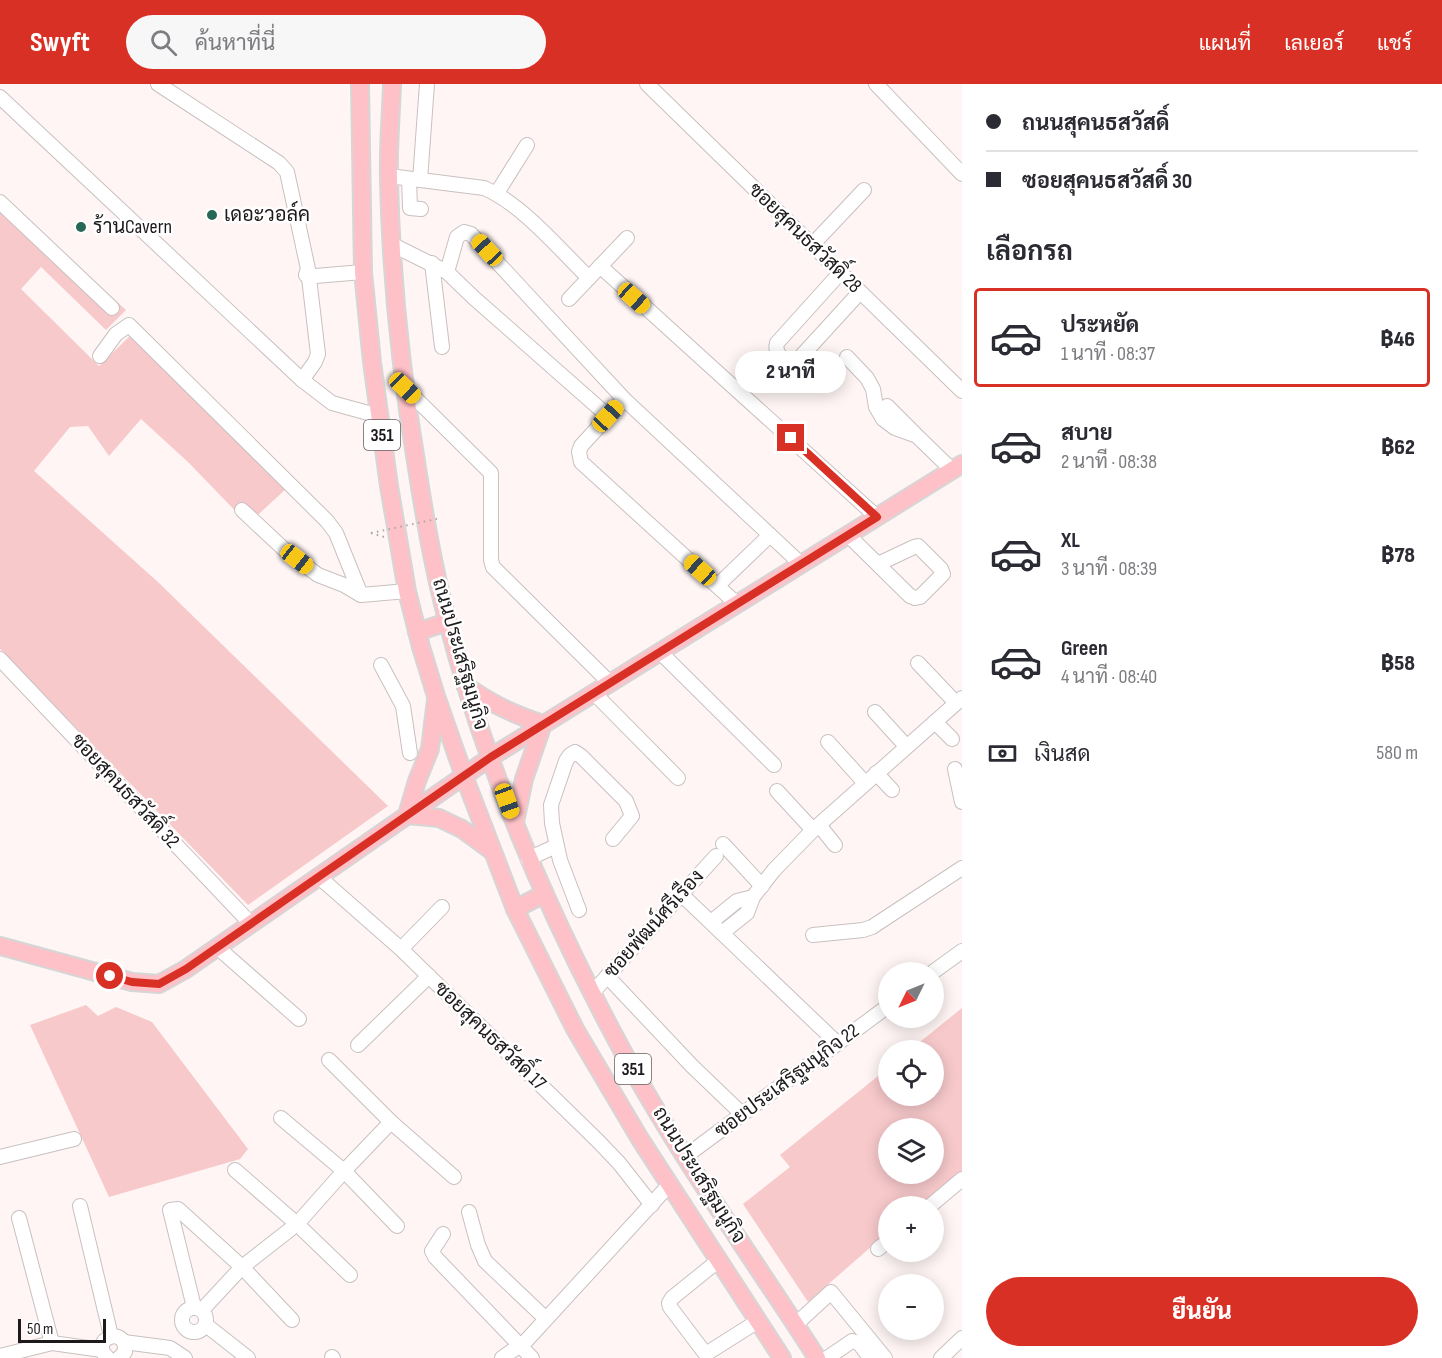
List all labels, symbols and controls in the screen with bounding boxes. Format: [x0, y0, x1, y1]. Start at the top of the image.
search box [126, 15, 546, 69]
text: Swyft [30, 26, 90, 59]
icon: search [147, 26, 180, 59]
text: ค้นหาที่นี่ [195, 30, 275, 57]
text: แผนที่ [1199, 31, 1251, 56]
text: เลเยอร์ [1284, 31, 1344, 56]
text: แชร์ [1377, 31, 1412, 56]
text: ถนนสุคนธสวัสดิ์ [1022, 110, 1170, 137]
text: ซอยสุคนธสวัสดิ์ 30 [1022, 168, 1192, 195]
street label: ซอยสุคนธสวัสดิ์ 28 [743, 173, 872, 299]
place label: เดอะวอล์ค [224, 200, 310, 227]
marker: เดอะวอล์ค [205, 208, 219, 222]
place label: ร้านCavern [93, 214, 172, 239]
marker: ร้านCavern [74, 220, 88, 234]
car [468, 231, 506, 269]
text: เลือกรถ [986, 236, 1073, 268]
car [615, 279, 653, 317]
icon: car [989, 311, 1043, 365]
text: ประหยัด [1061, 312, 1139, 339]
text: ฿46 [1380, 326, 1415, 353]
text: 1 นาที · 08:37 [1061, 342, 1155, 366]
callout: 2 นาที [736, 351, 846, 393]
text: 2 นาที [766, 360, 815, 384]
car [386, 369, 424, 407]
car [589, 397, 627, 435]
icon: car [989, 419, 1043, 473]
road number: 351 [364, 420, 400, 450]
text: สบาย [1061, 420, 1113, 447]
route end [777, 424, 804, 451]
text: ฿62 [1381, 434, 1415, 461]
text: 2 นาที · 08:38 [1061, 450, 1157, 474]
icon: car [989, 527, 1043, 581]
text: XL [1061, 527, 1080, 554]
car [277, 541, 317, 577]
text: ฿78 [1381, 542, 1415, 569]
car [681, 551, 719, 589]
text: 3 นาที · 08:39 [1061, 557, 1157, 581]
street label: ถนนประเสริฐมนูกิจ [425, 575, 494, 733]
icon: car [989, 635, 1043, 689]
text: Green [1061, 635, 1108, 662]
text: ฿58 [1381, 650, 1415, 677]
text: 4 นาที · 08:40 [1061, 665, 1157, 689]
street label: ซอยสุคนธสวัสดิ์ 32 [65, 724, 189, 854]
icon: cash [986, 737, 1019, 770]
text: เงินสด [1034, 741, 1091, 768]
text: 580 m [1376, 741, 1418, 765]
car [492, 781, 522, 821]
street label: ซอยพัฒน์ศรีเรือง [597, 863, 709, 983]
route start [96, 962, 123, 989]
north arrow [878, 962, 944, 1028]
map controls [878, 962, 944, 1340]
street label: ซอยสุคนธสวัสดิ์ 17 [428, 972, 556, 1096]
street label: ซอยประเสริฐมนูกิจ 22 [709, 1018, 865, 1145]
button: locate [878, 1040, 944, 1106]
road number: 351 [615, 1054, 651, 1084]
street label: ถนนประเสริฐมนูกิจ [646, 1102, 751, 1249]
button: layers [878, 1118, 944, 1184]
button: + [878, 1196, 944, 1262]
button: − [878, 1274, 944, 1340]
button: ยืนยัน [986, 1277, 1418, 1346]
scale bar [18, 1316, 106, 1344]
text: 50 m [27, 1320, 53, 1339]

